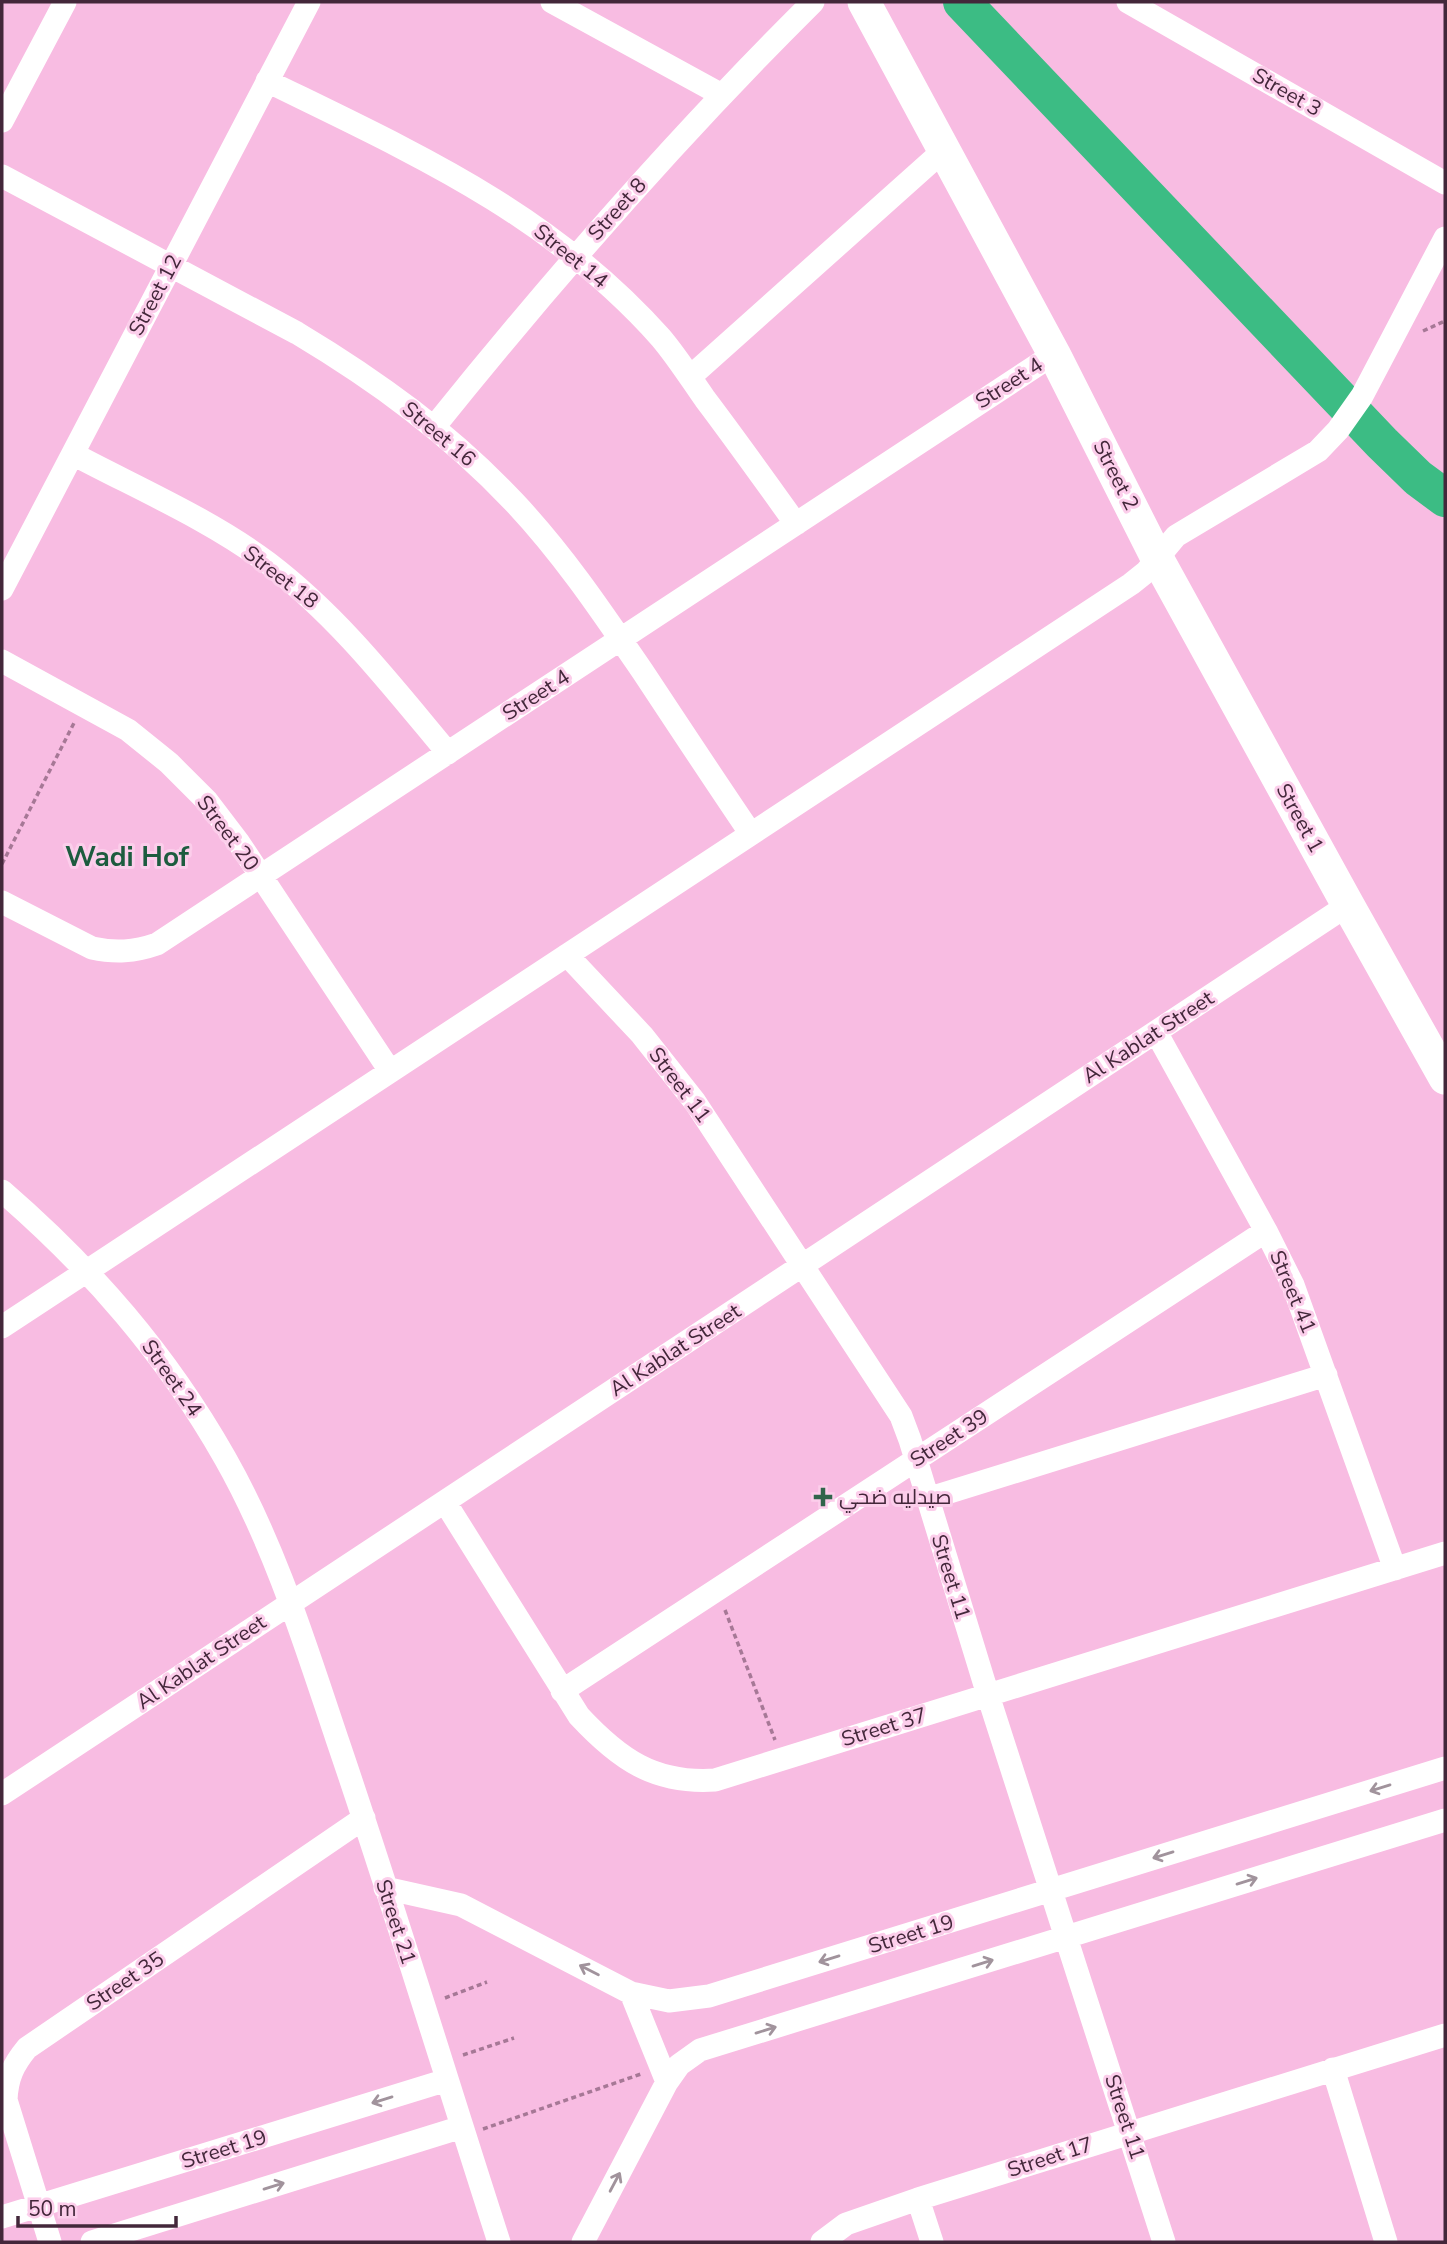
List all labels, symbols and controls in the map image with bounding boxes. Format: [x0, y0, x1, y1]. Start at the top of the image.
street label: Street 3 [1247, 61, 1327, 123]
street label: Street 8 [581, 172, 653, 246]
street label: Street 14 [528, 217, 614, 295]
street label: Street 12 [122, 250, 188, 340]
street label: Street 4 [970, 351, 1048, 415]
street label: Street 16 [396, 395, 482, 473]
street label: Street 2 [1086, 435, 1146, 515]
street label: Street 18 [238, 539, 324, 615]
street label: Street 4 [497, 663, 575, 727]
street label: Street 1 [1270, 778, 1330, 858]
street label: Street 20 [190, 789, 266, 877]
district label: Wadi Hof [65, 838, 190, 876]
street label: Al Kablat Street [1077, 984, 1219, 1090]
street label: Street 11 [642, 1041, 718, 1129]
street label: Street 41 [1263, 1246, 1323, 1338]
street label: Al Kablat Street [604, 1297, 746, 1403]
street label: Street 24 [135, 1334, 209, 1422]
street label: Street 39 [905, 1402, 993, 1474]
place label: صيدليه ضحي [839, 1483, 952, 1513]
marker: صيدليه ضحي [813, 1487, 833, 1507]
street label: Street 11 [925, 1531, 977, 1623]
street label: Al Kablat Street [131, 1608, 272, 1716]
street label: Street 37 [838, 1701, 930, 1753]
one-way arrow [1369, 1782, 1391, 1795]
one-way arrow [1152, 1850, 1174, 1863]
one-way arrow [1236, 1874, 1258, 1887]
street label: Street 21 [369, 1876, 423, 1968]
street label: Street 19 [865, 1908, 957, 1960]
street label: Street 35 [81, 1945, 169, 2017]
one-way arrow [818, 1954, 840, 1967]
one-way arrow [972, 1956, 994, 1969]
one-way arrow [579, 1963, 600, 1977]
one-way arrow [754, 2023, 776, 2036]
street label: Street 11 [1098, 2071, 1152, 2163]
one-way arrow [371, 2095, 393, 2108]
street label: Street 19 [178, 2123, 270, 2175]
street label: Street 17 [1004, 2130, 1096, 2184]
one-way arrow [609, 2172, 622, 2193]
one-way arrow [263, 2178, 285, 2191]
scale bar [18, 2184, 175, 2228]
text: 50 m [28, 2195, 77, 2223]

